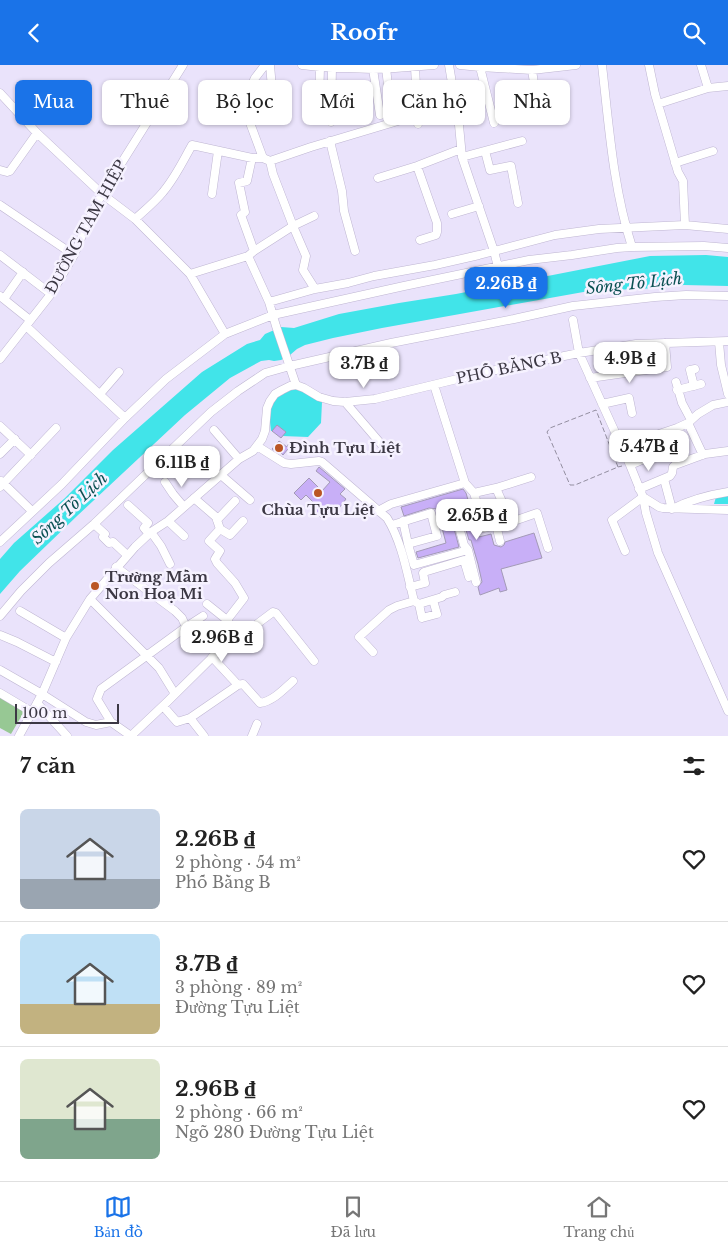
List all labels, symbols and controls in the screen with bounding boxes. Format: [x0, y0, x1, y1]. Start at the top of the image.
icon: back [20, 19, 48, 47]
text: Roofr [330, 19, 398, 46]
icon: search [680, 19, 708, 47]
chip: Mua [15, 80, 92, 125]
chip: Thuê [102, 80, 188, 125]
chip: Bộ lọc [198, 80, 292, 125]
chip: Mới [302, 80, 373, 125]
chip: Căn hộ [383, 80, 485, 125]
chip: Nhà [495, 80, 570, 125]
street label: ĐƯỜNG TAM HIỆP [41, 157, 130, 297]
pin: 2.26B ₫ [460, 267, 552, 309]
water label: Sông Tô Lịch [585, 268, 683, 298]
text: 2.26B ₫ [476, 273, 537, 293]
pin: 4.9B ₫ [589, 341, 671, 384]
pin: 3.7B ₫ [323, 347, 405, 389]
street label: PHỐ BẰNG B [454, 347, 563, 388]
text: 4.9B ₫ [605, 348, 655, 368]
text: 3.7B ₫ [340, 353, 388, 373]
pin: 5.47B ₫ [603, 429, 695, 472]
text: 5.47B ₫ [620, 436, 678, 456]
place label: Đình Tựu Liệt [289, 438, 401, 457]
marker: Đình Tựu Liệt [273, 442, 285, 454]
pin: 6.11B ₫ [136, 445, 228, 488]
text: 6.11B ₫ [155, 452, 209, 472]
water label: Sông Tô Lịch [27, 468, 111, 548]
marker: Chùa Tựu Liệt [312, 487, 324, 499]
pin: 2.65B ₫ [431, 499, 523, 541]
place label: Chùa Tựu Liệt [261, 500, 375, 519]
text: 2.65B ₫ [447, 505, 507, 525]
place label: Trường Mầm Non Hoạ Mi [105, 567, 208, 603]
marker: Trường Mầm Non Hoạ Mi [89, 580, 101, 592]
pin: 2.96B ₫ [176, 621, 268, 663]
text: 2.96B ₫ [191, 627, 253, 647]
scale bar [15, 701, 119, 724]
text: 100 m [22, 704, 67, 722]
icon: filters [680, 752, 708, 780]
text: 7 căn [20, 753, 76, 779]
text: 2.26B ₫ [175, 826, 255, 852]
icon: home [60, 829, 120, 889]
icon: heart [680, 845, 708, 873]
text: 2 phòng · 54 m² [175, 852, 301, 872]
text: Phố Bằng B [175, 872, 271, 892]
text: 3.7B ₫ [175, 951, 238, 977]
icon: home [60, 954, 120, 1014]
icon: heart [680, 970, 708, 998]
text: 3 phòng · 89 m² [175, 977, 302, 997]
text: Đường Tựu Liệt [175, 997, 300, 1017]
text: 2.96B ₫ [175, 1076, 256, 1102]
icon: home [60, 1079, 120, 1139]
icon: heart [680, 1095, 708, 1123]
text: 2 phòng · 66 m² [175, 1102, 303, 1122]
text: Ngõ 280 Đường Tựu Liệt [175, 1122, 374, 1142]
tab: Bản đồ [94, 1193, 143, 1241]
tab: Đã lưu [331, 1193, 376, 1241]
tab: Trang chủ [563, 1193, 634, 1241]

